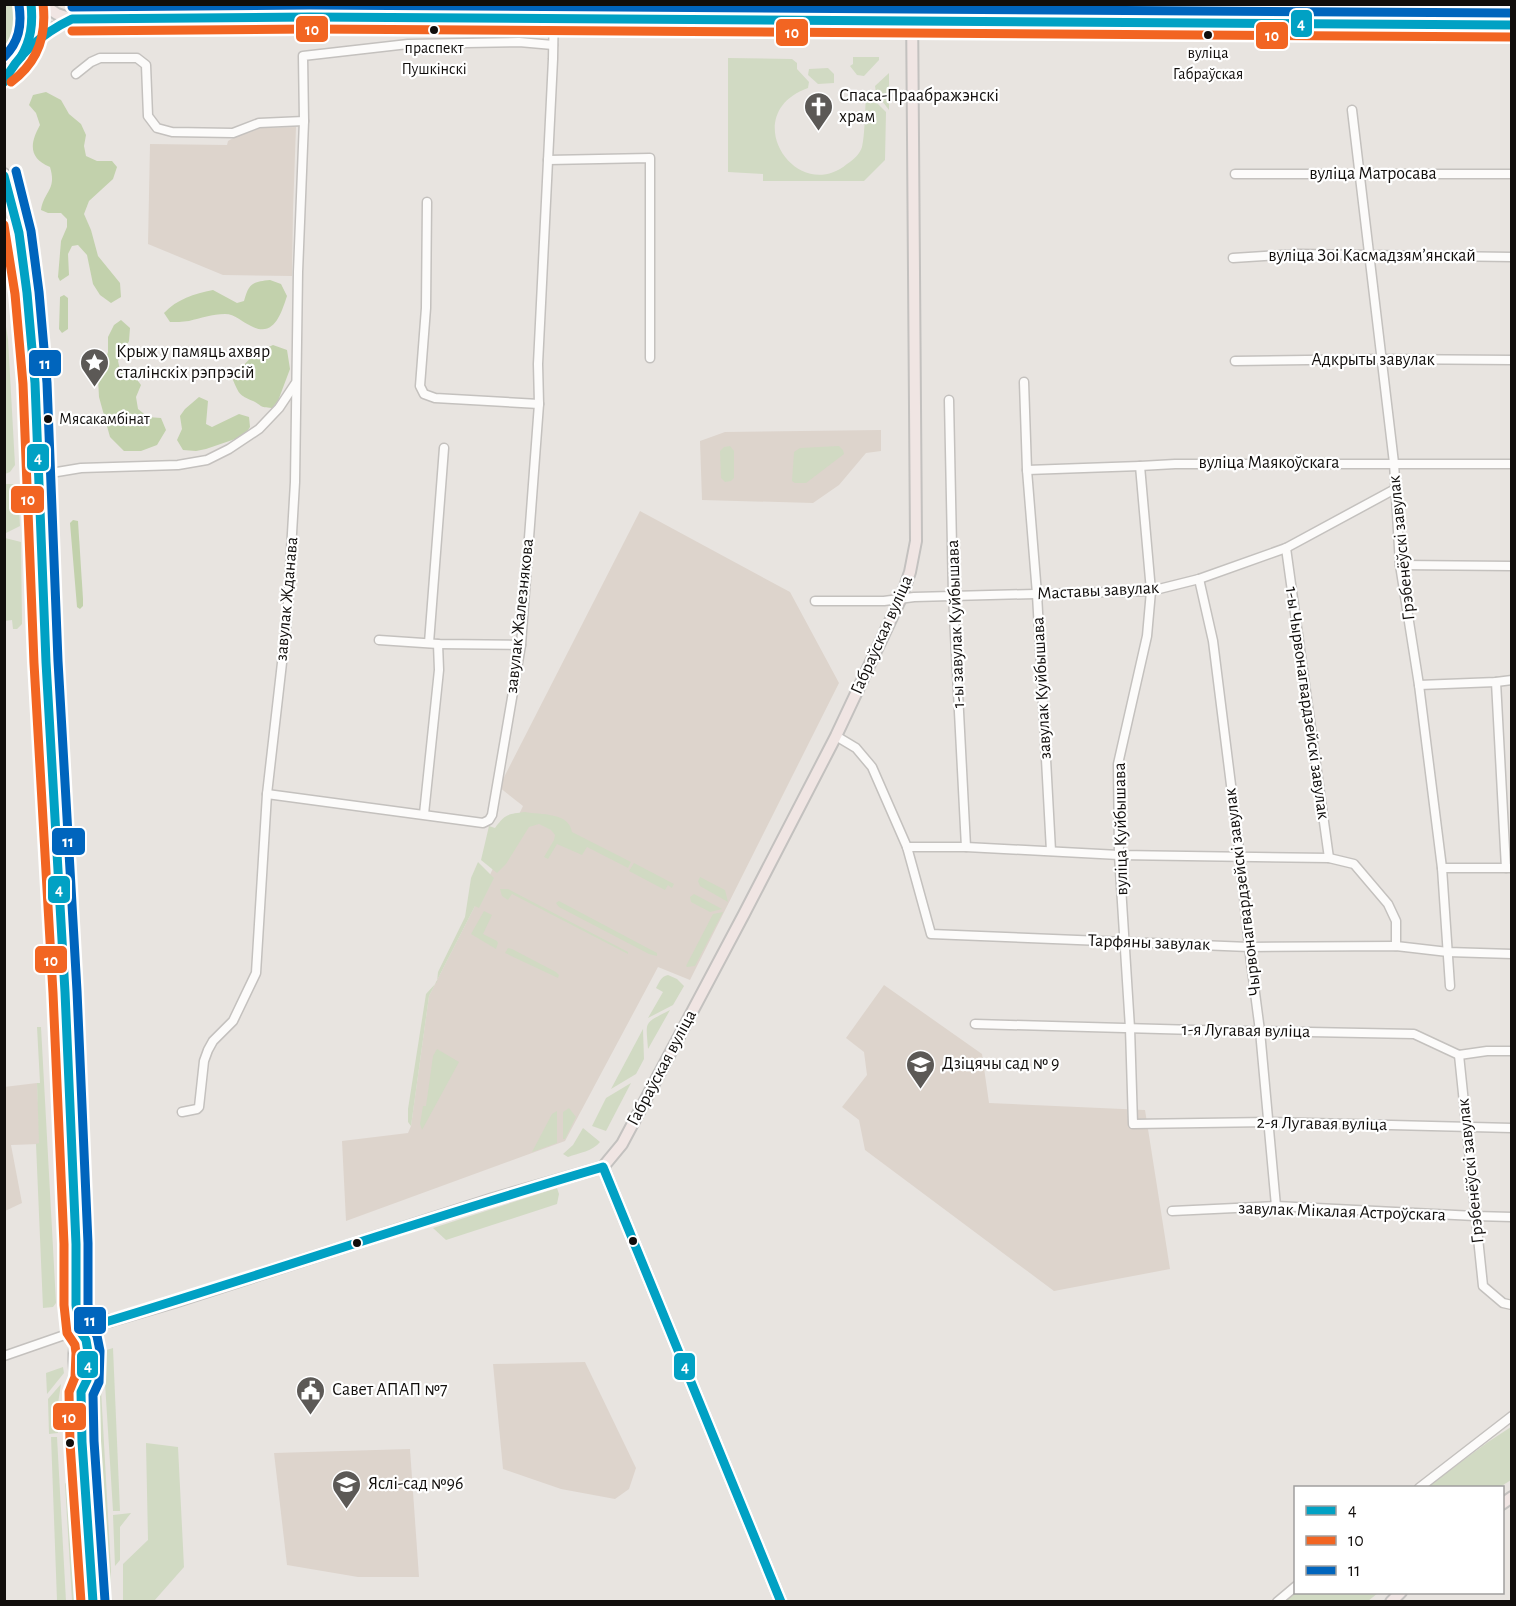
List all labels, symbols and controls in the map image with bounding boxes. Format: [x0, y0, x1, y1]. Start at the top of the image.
line badge: 4 [1290, 9, 1313, 38]
line badge: 10 [295, 15, 329, 43]
text: 4 [1297, 16, 1305, 32]
line badge: 10 [775, 18, 809, 47]
line badge: 10 [1255, 21, 1289, 50]
text: 10 [305, 22, 319, 38]
marker: праспект Пушкінскі [428, 24, 440, 36]
text: 10 [785, 25, 799, 41]
text: 10 [1265, 28, 1279, 44]
marker: вуліца Габраўская [1202, 29, 1214, 41]
place label: праспект Пушкінскі [401, 40, 467, 78]
place label: вуліца Габраўская [1173, 45, 1243, 83]
place label: Спаса-Праабражэнскі храм [839, 86, 999, 126]
church icon: Спаса-Праабражэнскі храм [802, 90, 834, 132]
street label: вуліца Матросава [1309, 165, 1437, 183]
street label: вуліца Зоі Касмадзямʼянскай [1268, 247, 1476, 265]
place label: Крыж у памяць ахвяр сталінскіх рэпрэсій [116, 343, 270, 382]
place icon: Крыж у памяць ахвяр сталінскіх рэпрэсій [79, 346, 111, 388]
line badge: 11 [28, 349, 62, 377]
street label: Адкрыты завулак [1311, 351, 1436, 369]
text: 11 [39, 356, 51, 372]
place label: Мясакамбінат [59, 411, 150, 427]
marker: Мясакамбінат [42, 413, 54, 425]
line badge: 4 [26, 443, 50, 472]
text: 4 [34, 450, 42, 466]
street label: вуліца Маякоўскага [1198, 454, 1340, 472]
street label: Грэбенёўскі завулак [1384, 474, 1419, 622]
line badge: 10 [10, 485, 45, 514]
text: 10 [21, 492, 35, 508]
street label: завулак Жданава [273, 536, 301, 662]
street label: завулак Жалезнякова [503, 538, 537, 694]
street label: 1-ы завулак Куйбышава [943, 540, 968, 709]
street label: Габраўская вуліца [847, 572, 916, 697]
street label: Маставы завулак [1036, 579, 1160, 603]
street label: 1-ы Чырвонагвардзейскі завулак [1282, 585, 1332, 821]
street label: завулак Куйбышава [1028, 616, 1055, 760]
street label: вуліца Куйбышава [1110, 762, 1131, 896]
street label: Чырвонагвардзейскі завулак [1221, 786, 1265, 997]
line badge: 11 [51, 827, 86, 856]
text: 11 [62, 834, 74, 850]
line badge: 4 [47, 875, 71, 904]
text: 4 [55, 882, 63, 898]
street label: Тарфяны завулак [1088, 932, 1211, 954]
line badge: 10 [34, 945, 68, 974]
text: 10 [44, 953, 58, 969]
street label: Габраўская вуліца [623, 1007, 700, 1129]
street label: 1-я Лугавая вуліца [1181, 1021, 1311, 1041]
school or university icon: Дзіцячы сад № 9 [905, 1048, 937, 1090]
place label: Дзіцячы сад № 9 [942, 1055, 1060, 1073]
street label: Грэбенёўскі завулак [1453, 1097, 1488, 1245]
street label: 2-я Лугавая вуліца [1256, 1114, 1388, 1134]
street label: завулак Мікалая Астроўскага [1238, 1199, 1446, 1225]
unlabelled marker [627, 1235, 639, 1247]
unlabelled marker [351, 1237, 363, 1249]
line badge: 11 [73, 1306, 107, 1335]
text: 11 [84, 1313, 96, 1329]
line badge: 4 [76, 1350, 99, 1379]
line badge: 4 [673, 1352, 696, 1381]
text: 4 [84, 1358, 92, 1374]
text: 4 [681, 1359, 689, 1375]
public building icon: Савет АПАП №7 [295, 1374, 327, 1416]
place label: Савет АПАП №7 [332, 1381, 447, 1399]
line badge: 10 [52, 1402, 87, 1431]
text: 10 [62, 1410, 76, 1426]
unlabelled marker [64, 1437, 76, 1449]
school or university icon: Яслі-сад №96 [331, 1468, 363, 1510]
place label: Яслі-сад №96 [368, 1475, 463, 1493]
legend [1294, 1486, 1504, 1594]
text: 4 [1348, 1502, 1357, 1520]
text: 10 [1348, 1532, 1364, 1550]
text: 11 [1348, 1562, 1360, 1580]

